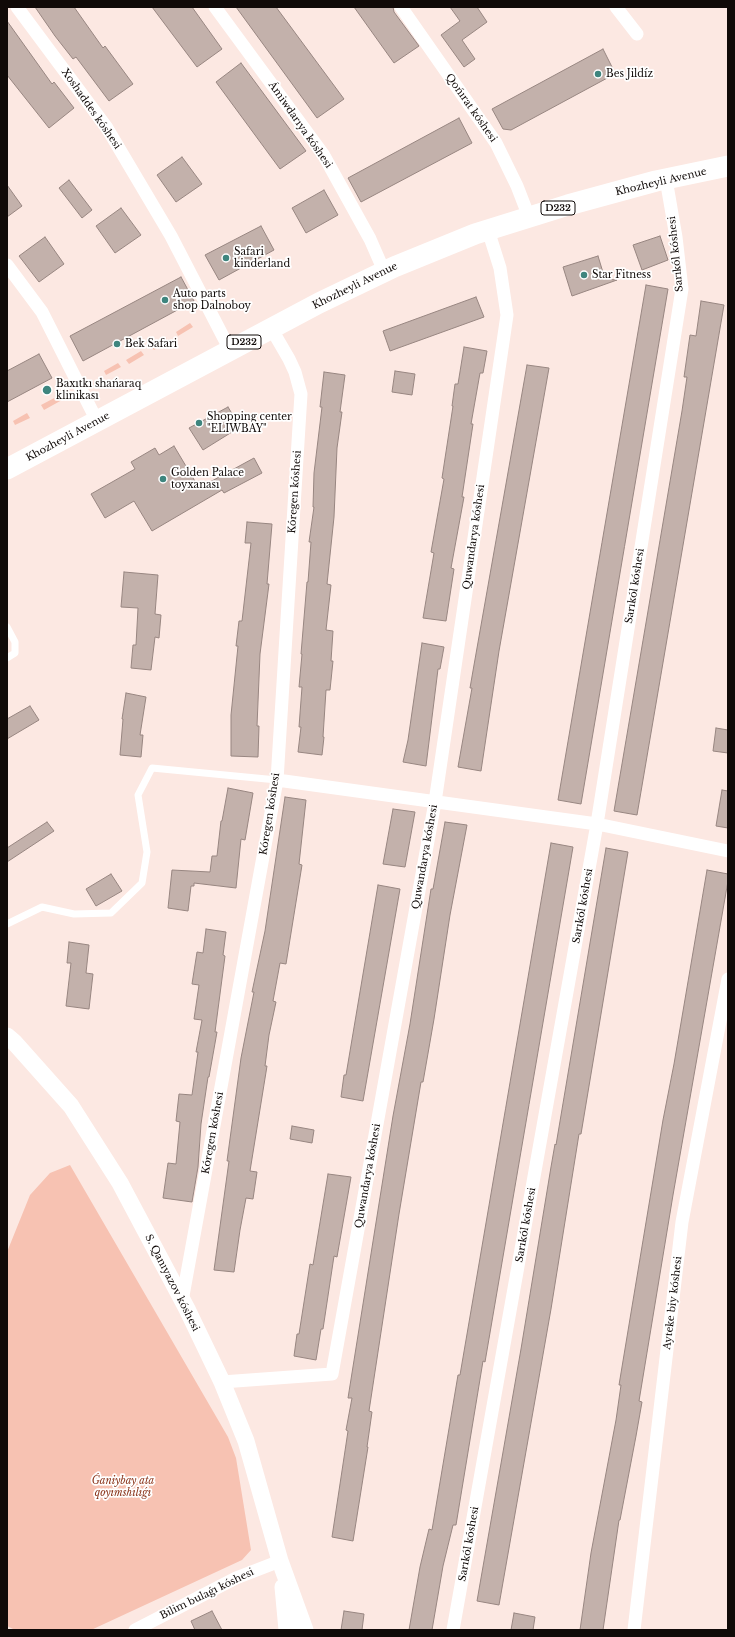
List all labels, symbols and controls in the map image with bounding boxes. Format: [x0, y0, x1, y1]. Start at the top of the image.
street label: Xoshaddes kóshesi [59, 66, 123, 152]
place label: Bes Jildíz [606, 68, 653, 80]
marker: Bes Jildíz [593, 69, 603, 79]
street label: Qońırat kóshesi [443, 71, 499, 145]
street label: Ámiwdarıya kóshesi [266, 79, 334, 171]
street label: Khozheyli Avenue [614, 166, 708, 198]
road number: D232 [541, 201, 575, 215]
street label: Sarıkól kóshesi [666, 216, 686, 292]
place label: Safari kinderland [234, 246, 290, 270]
marker: Safari kinderland [221, 253, 231, 263]
street label: Khozheyli Avenue [311, 260, 399, 312]
place label: Star Fitness [592, 269, 651, 281]
marker: Star Fitness [579, 270, 589, 280]
place label: Auto parts shop Dalnoboy [173, 288, 251, 312]
marker: Auto parts shop Dalnoboy [160, 295, 170, 305]
road number: D232 [227, 335, 261, 349]
place label: Bek Safari [125, 338, 177, 350]
marker: Bek Safari [112, 339, 122, 349]
place label: Baxıtkı shańaraq klinikası [56, 378, 141, 402]
marker: Baxıtkı shańaraq klinikası [41, 384, 53, 396]
street label: Khozheyli Avenue [24, 410, 112, 464]
place label: Shopping center "ELIWBAY" [207, 411, 292, 434]
marker: Shopping center "ELIWBAY" [194, 418, 204, 428]
street label: Kóregen kóshesi [286, 450, 304, 534]
place label: Golden Palace toyxanası [171, 467, 244, 490]
marker: Golden Palace toyxanası [158, 474, 168, 484]
street label: Quwandarya kóshesi [461, 484, 487, 590]
street label: Sarıkól kóshesi [623, 547, 647, 625]
street label: Kóregen kóshesi [258, 772, 282, 856]
street label: Quwandarya kóshesi [410, 804, 440, 910]
street label: Sarıkól kóshesi [570, 868, 596, 944]
street label: Kóregen kóshesi [200, 1091, 226, 1175]
street label: Quwandarya kóshesi [353, 1123, 383, 1229]
street label: Sarıkól kóshesi [513, 1187, 539, 1263]
street label: S. Qanıyazov kóshesi [142, 1232, 202, 1334]
street label: Ayteke biy kóshesi [661, 1256, 685, 1350]
park label: Ǵaniybay ata qoyımshılıǵı [92, 1475, 154, 1498]
street label: Sarıkól kóshesi [456, 1506, 482, 1582]
street label: Bilim bulaǵı kóshesi [158, 1566, 256, 1622]

